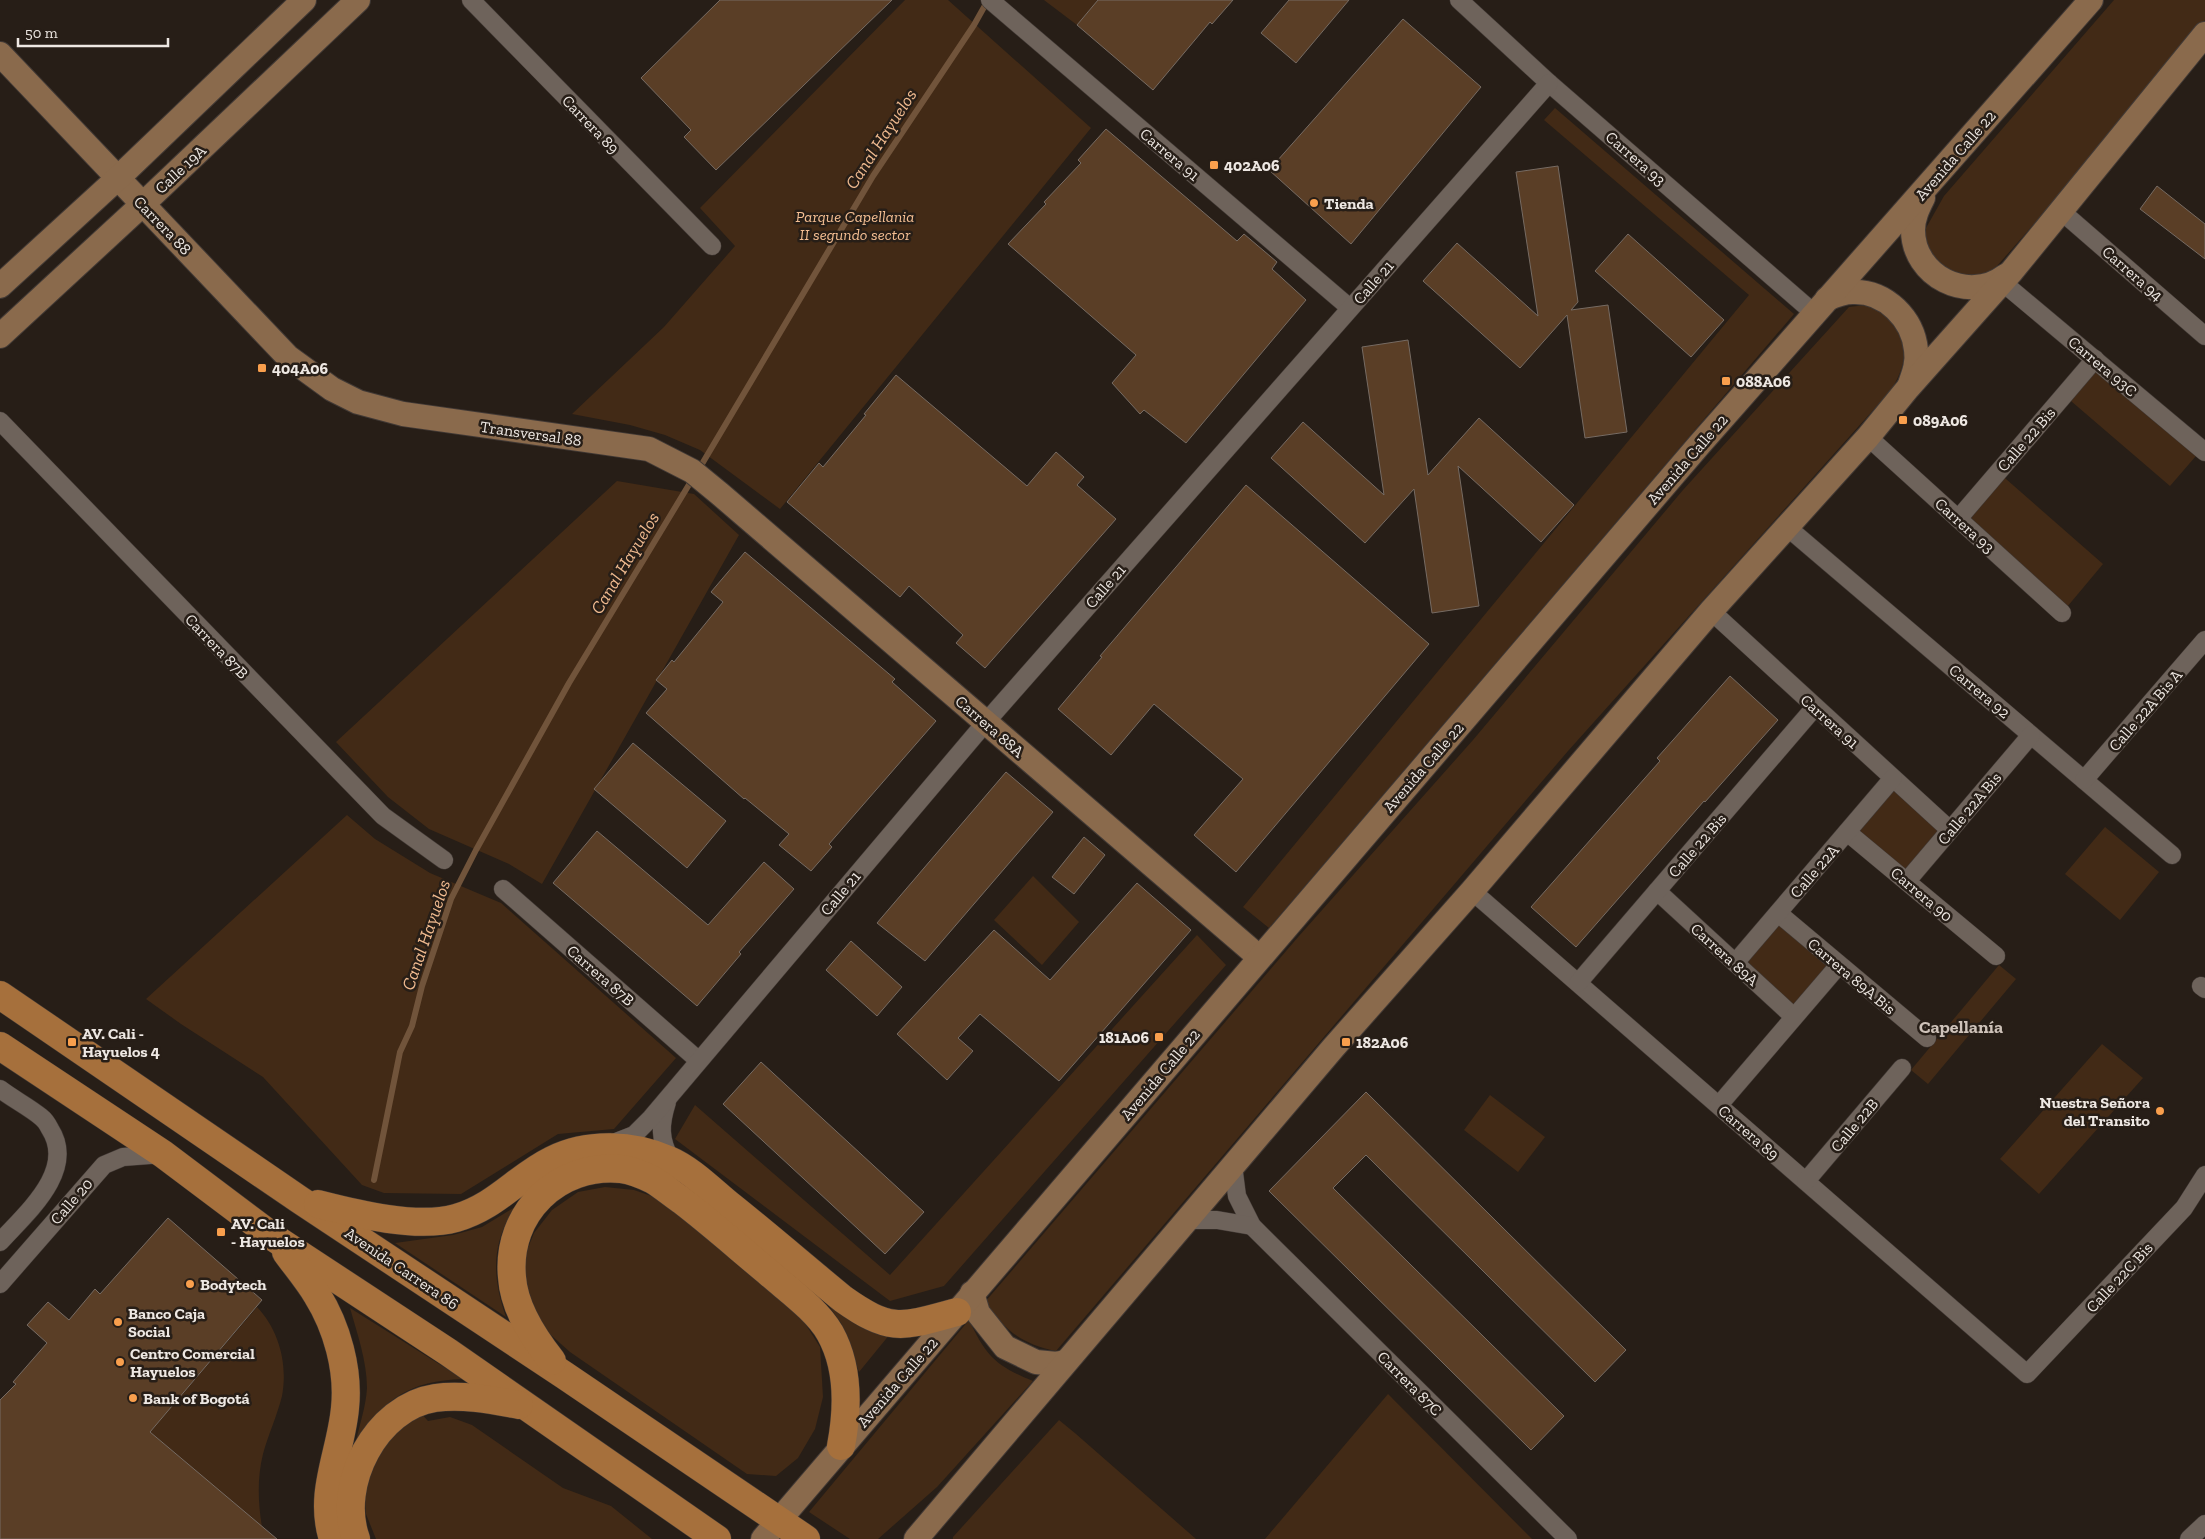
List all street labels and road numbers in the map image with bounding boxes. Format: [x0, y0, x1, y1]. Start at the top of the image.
street label: Carrera 89 [558, 91, 623, 158]
street label: Avenida Calle 22 [1911, 106, 2000, 204]
street label: Carrera 91 [1136, 124, 1203, 185]
street label: Carrera 93 [1602, 127, 1670, 190]
street label: Calle 19A [151, 141, 210, 198]
street label: Carrera 88 [130, 192, 195, 259]
street label: Carrera 94 [2098, 242, 2167, 305]
street label: Calle 21 [1349, 256, 1398, 308]
street label: Carrera 93C [2064, 332, 2141, 401]
street label: Calle 22 Bis [1993, 403, 2059, 475]
street label: Avenida Calle 22 [1643, 410, 1732, 508]
street label: Transversal 88 [479, 417, 583, 450]
street label: Carrera 93 [1931, 494, 1998, 557]
street label: Calle 21 [1081, 560, 1130, 612]
street label: Carrera 87B [181, 610, 253, 683]
street label: Carrera 92 [1945, 660, 2014, 722]
street label: Calle 22A Bis A [2105, 665, 2187, 755]
street label: Carrera 91 [1797, 690, 1863, 752]
street label: Carrera 88A [951, 691, 1028, 762]
street label: Avenida Calle 22 [1379, 718, 1468, 816]
street label: Calle 22A Bis [1934, 768, 2005, 848]
street label: Calle 22 Bis [1664, 809, 1730, 881]
street label: Calle 22A [1786, 840, 1843, 902]
street label: Carrera 90 [1887, 863, 1956, 926]
street label: Calle 21 [816, 867, 864, 919]
street label: Carrera 89A [1687, 919, 1763, 990]
street label: Carrera 89A Bis [1804, 934, 1899, 1019]
street label: Carrera 87B [563, 941, 638, 1010]
street label: Avenida Calle 22 [1117, 1025, 1204, 1124]
street label: Calle 22B [1827, 1094, 1882, 1156]
street label: Carrera 89 [1714, 1101, 1783, 1164]
street label: Calle 20 [46, 1174, 97, 1228]
street label: Avenida Carrera 86 [341, 1223, 462, 1313]
street label: Calle 22C Bis [2082, 1238, 2157, 1316]
street label: Avenida Calle 22 [853, 1333, 942, 1431]
street label: Carrera 87C [1373, 1347, 1446, 1420]

